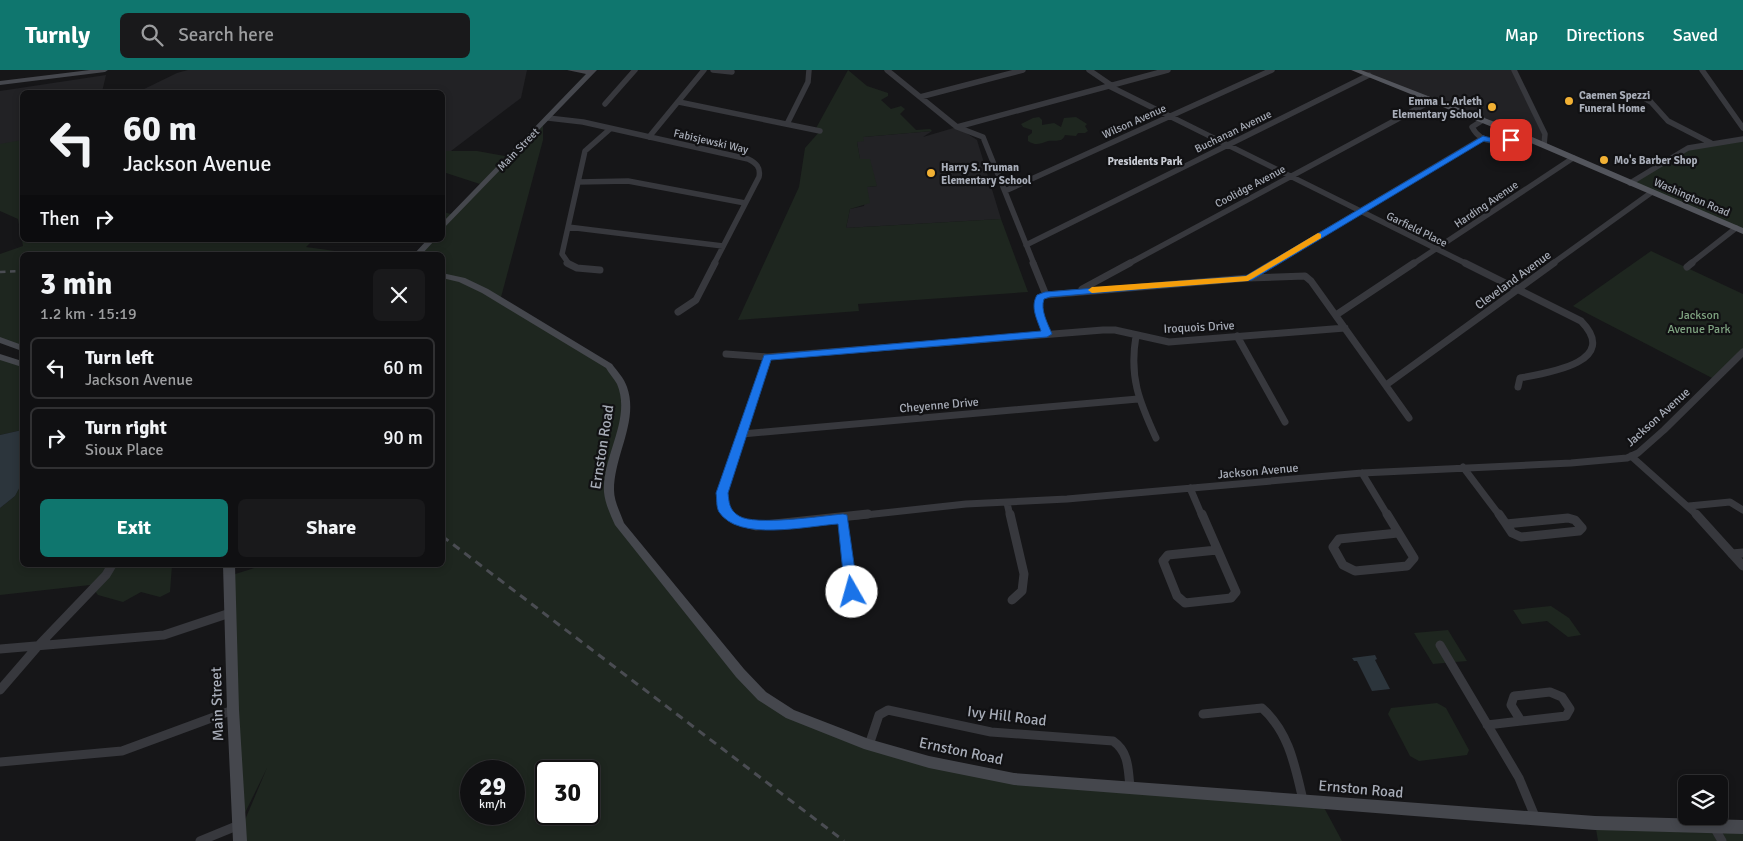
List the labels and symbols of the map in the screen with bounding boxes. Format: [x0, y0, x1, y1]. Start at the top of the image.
place label: Caemen Spezzi Funeral Home [1579, 89, 1650, 115]
place label: Emma L. Arleth Elementary School [1392, 95, 1483, 121]
marker: Caemen Spezzi Funeral Home [1563, 95, 1575, 107]
street label: Wilson Avenue [1100, 101, 1168, 141]
marker: Emma L. Arleth Elementary School [1486, 101, 1498, 113]
street label: Buchanan Avenue [1193, 107, 1274, 156]
pin [1490, 119, 1532, 161]
street label: Main Street [495, 125, 542, 173]
street label: Fabisjewski Way [672, 127, 750, 157]
marker: Mo's Barber Shop [1598, 154, 1610, 166]
place label: Mo's Barber Shop [1614, 154, 1697, 167]
district label: Presidents Park [1107, 155, 1183, 168]
place label: Harry S. Truman Elementary School [941, 161, 1032, 187]
street label: Coolidge Avenue [1213, 162, 1288, 211]
marker: Harry S. Truman Elementary School [925, 167, 937, 179]
street label: Washington Road [1652, 176, 1732, 219]
street label: Harding Avenue [1452, 178, 1521, 231]
street label: Garfield Place [1384, 209, 1449, 250]
street label: Cleveland Avenue [1472, 248, 1554, 313]
park label: Jackson Avenue Park [1667, 308, 1731, 337]
street label: Iroquois Drive [1163, 318, 1235, 337]
street label: Jackson Avenue [1623, 385, 1693, 450]
street label: Cheyenne Drive [899, 395, 979, 416]
street label: Ernston Road [586, 403, 618, 491]
street label: Jackson Avenue [1217, 460, 1299, 482]
position arrow [825, 565, 877, 617]
street label: Main Street [207, 667, 227, 741]
street label: Ivy Hill Road [966, 702, 1048, 730]
street label: Ernston Road [917, 733, 1005, 769]
speed limit sign: 30 [535, 760, 600, 825]
street label: Ernston Road [1318, 776, 1404, 802]

